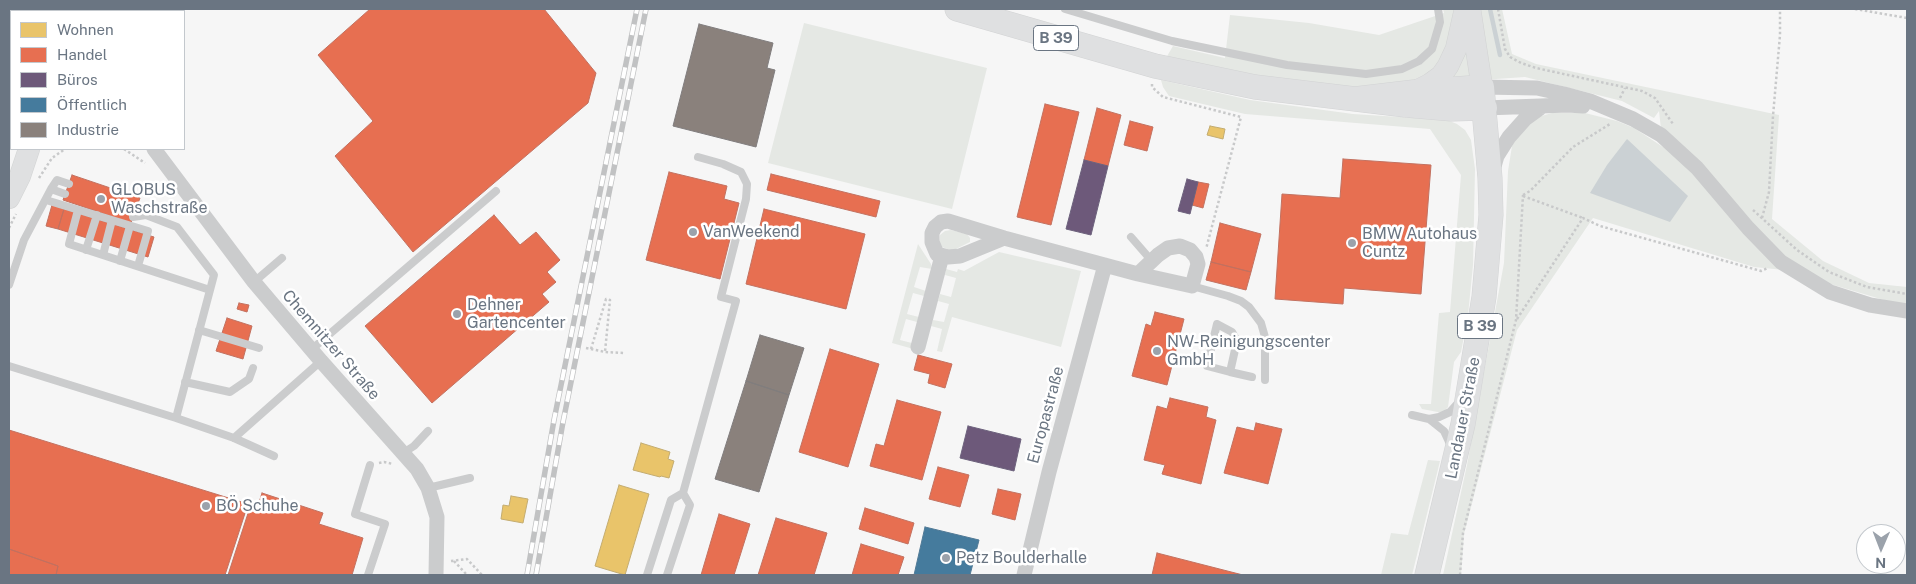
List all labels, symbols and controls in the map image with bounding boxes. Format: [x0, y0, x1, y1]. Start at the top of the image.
legend [10, 10, 185, 150]
text: Wohnen [57, 21, 114, 38]
road number: B 39 [1034, 26, 1078, 50]
text: Handel [57, 46, 107, 63]
text: Büros [57, 71, 98, 88]
text: Öffentlich [57, 96, 127, 113]
text: Industrie [57, 121, 119, 138]
place label: GLOBUS Waschstraße [111, 180, 208, 218]
marker: GLOBUS Waschstraße [95, 193, 107, 205]
place label: VanWeekend [703, 222, 800, 242]
place label: BMW Autohaus Cuntz [1362, 224, 1477, 262]
marker: VanWeekend [687, 226, 699, 238]
marker: BMW Autohaus Cuntz [1346, 237, 1358, 249]
street label: Chemnitzer Straße [278, 286, 384, 404]
place label: Dehner Gartencenter [467, 295, 566, 333]
marker: Dehner Gartencenter [451, 308, 463, 320]
road number: B 39 [1458, 314, 1502, 338]
place label: NW-Reinigungscenter GmbH [1167, 332, 1330, 370]
marker: NW-Reinigungscenter GmbH [1151, 345, 1163, 357]
street label: Landauer Straße [1442, 355, 1484, 481]
street label: Europastraße [1024, 364, 1068, 466]
place label: BÖ Schuhe [216, 496, 299, 516]
marker: BÖ Schuhe [200, 500, 212, 512]
north arrow [1856, 524, 1906, 574]
place label: Petz Boulderhalle [956, 548, 1087, 568]
marker: Petz Boulderhalle [940, 552, 952, 564]
text: N [1875, 555, 1886, 571]

